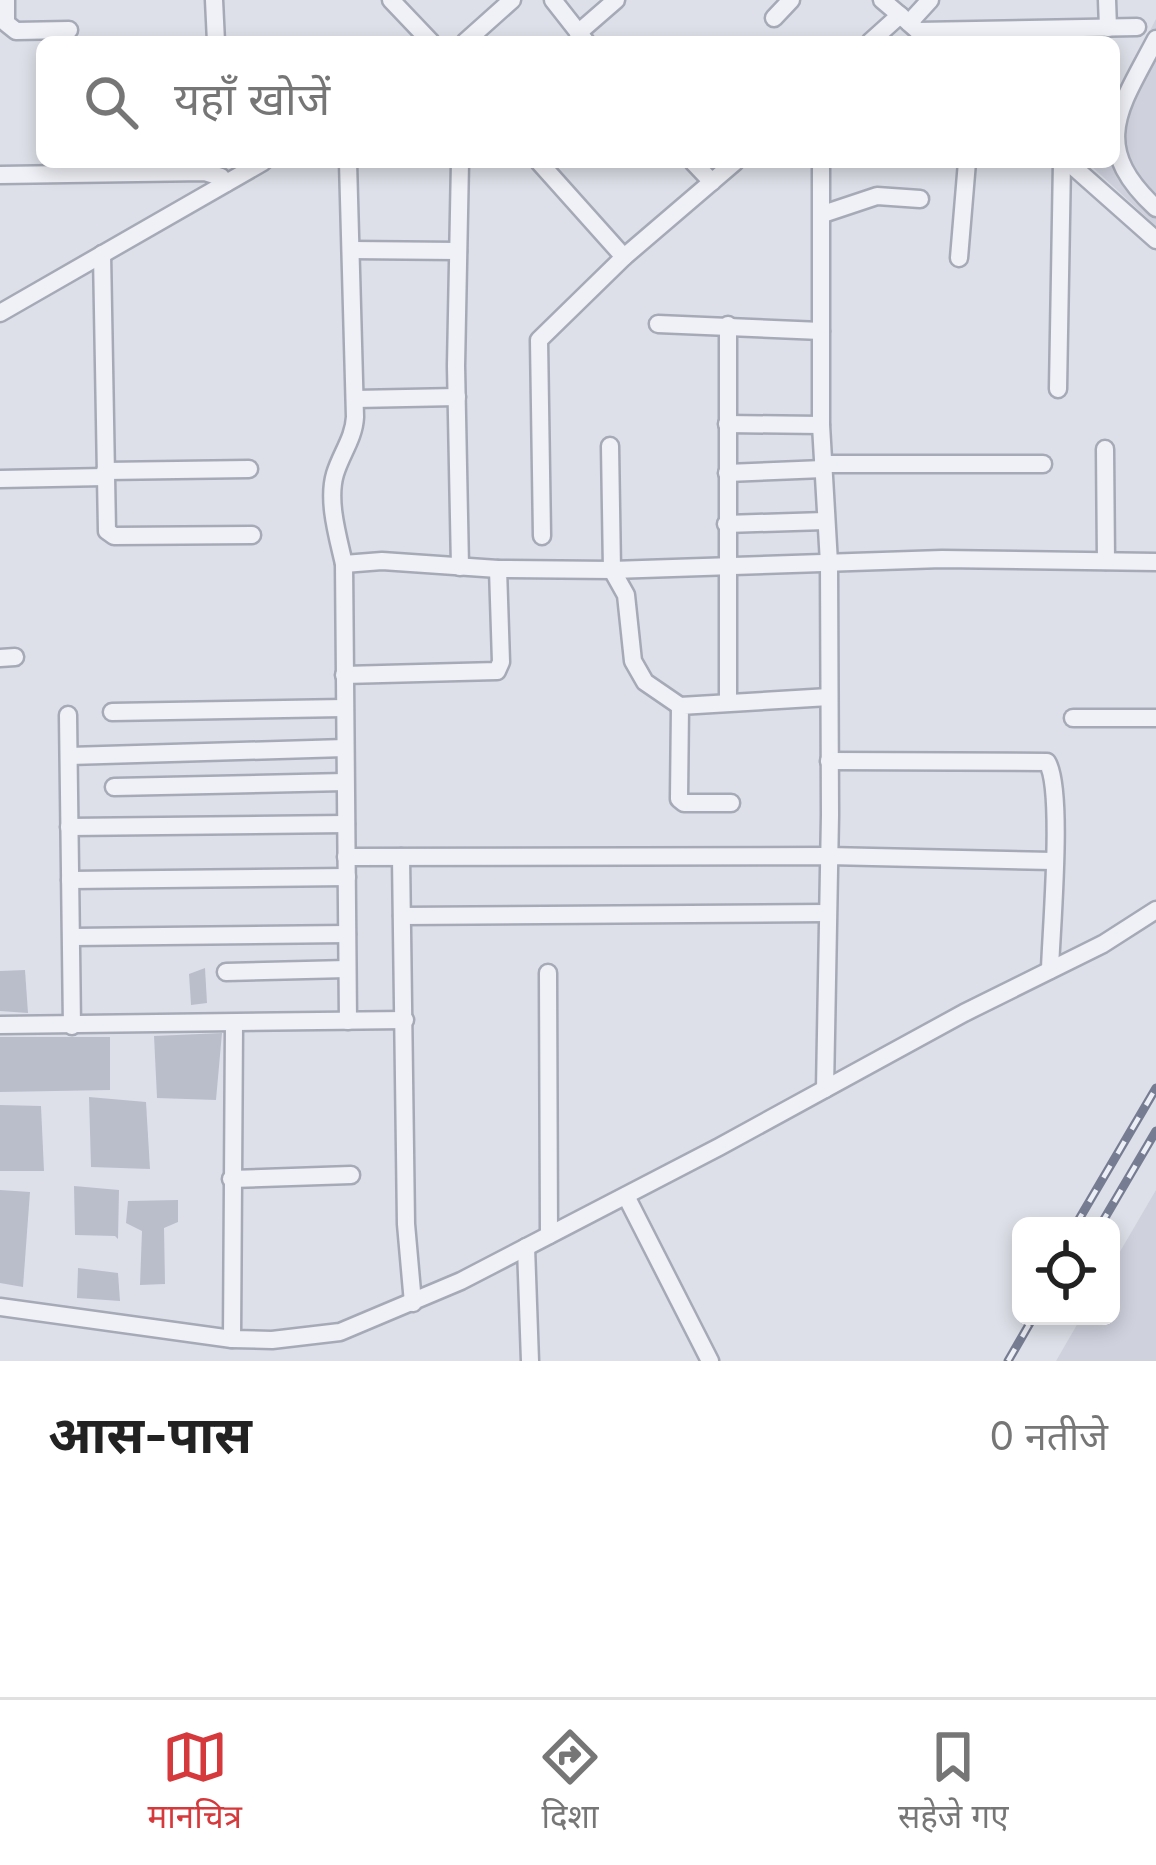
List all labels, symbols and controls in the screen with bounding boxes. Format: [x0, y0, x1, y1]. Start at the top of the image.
search box [36, 36, 1120, 168]
icon: search [78, 69, 144, 135]
text: यहाँ खोजें [174, 71, 330, 126]
map controls [1012, 1217, 1120, 1325]
button: locate [1012, 1217, 1120, 1325]
text: आस-पास [48, 1404, 252, 1465]
text: 0 नतीजे [990, 1412, 1108, 1459]
tab: मानचित्र [148, 1724, 242, 1841]
tab: दिशा [537, 1724, 603, 1841]
tab: सहेजे गए [898, 1724, 1008, 1841]

